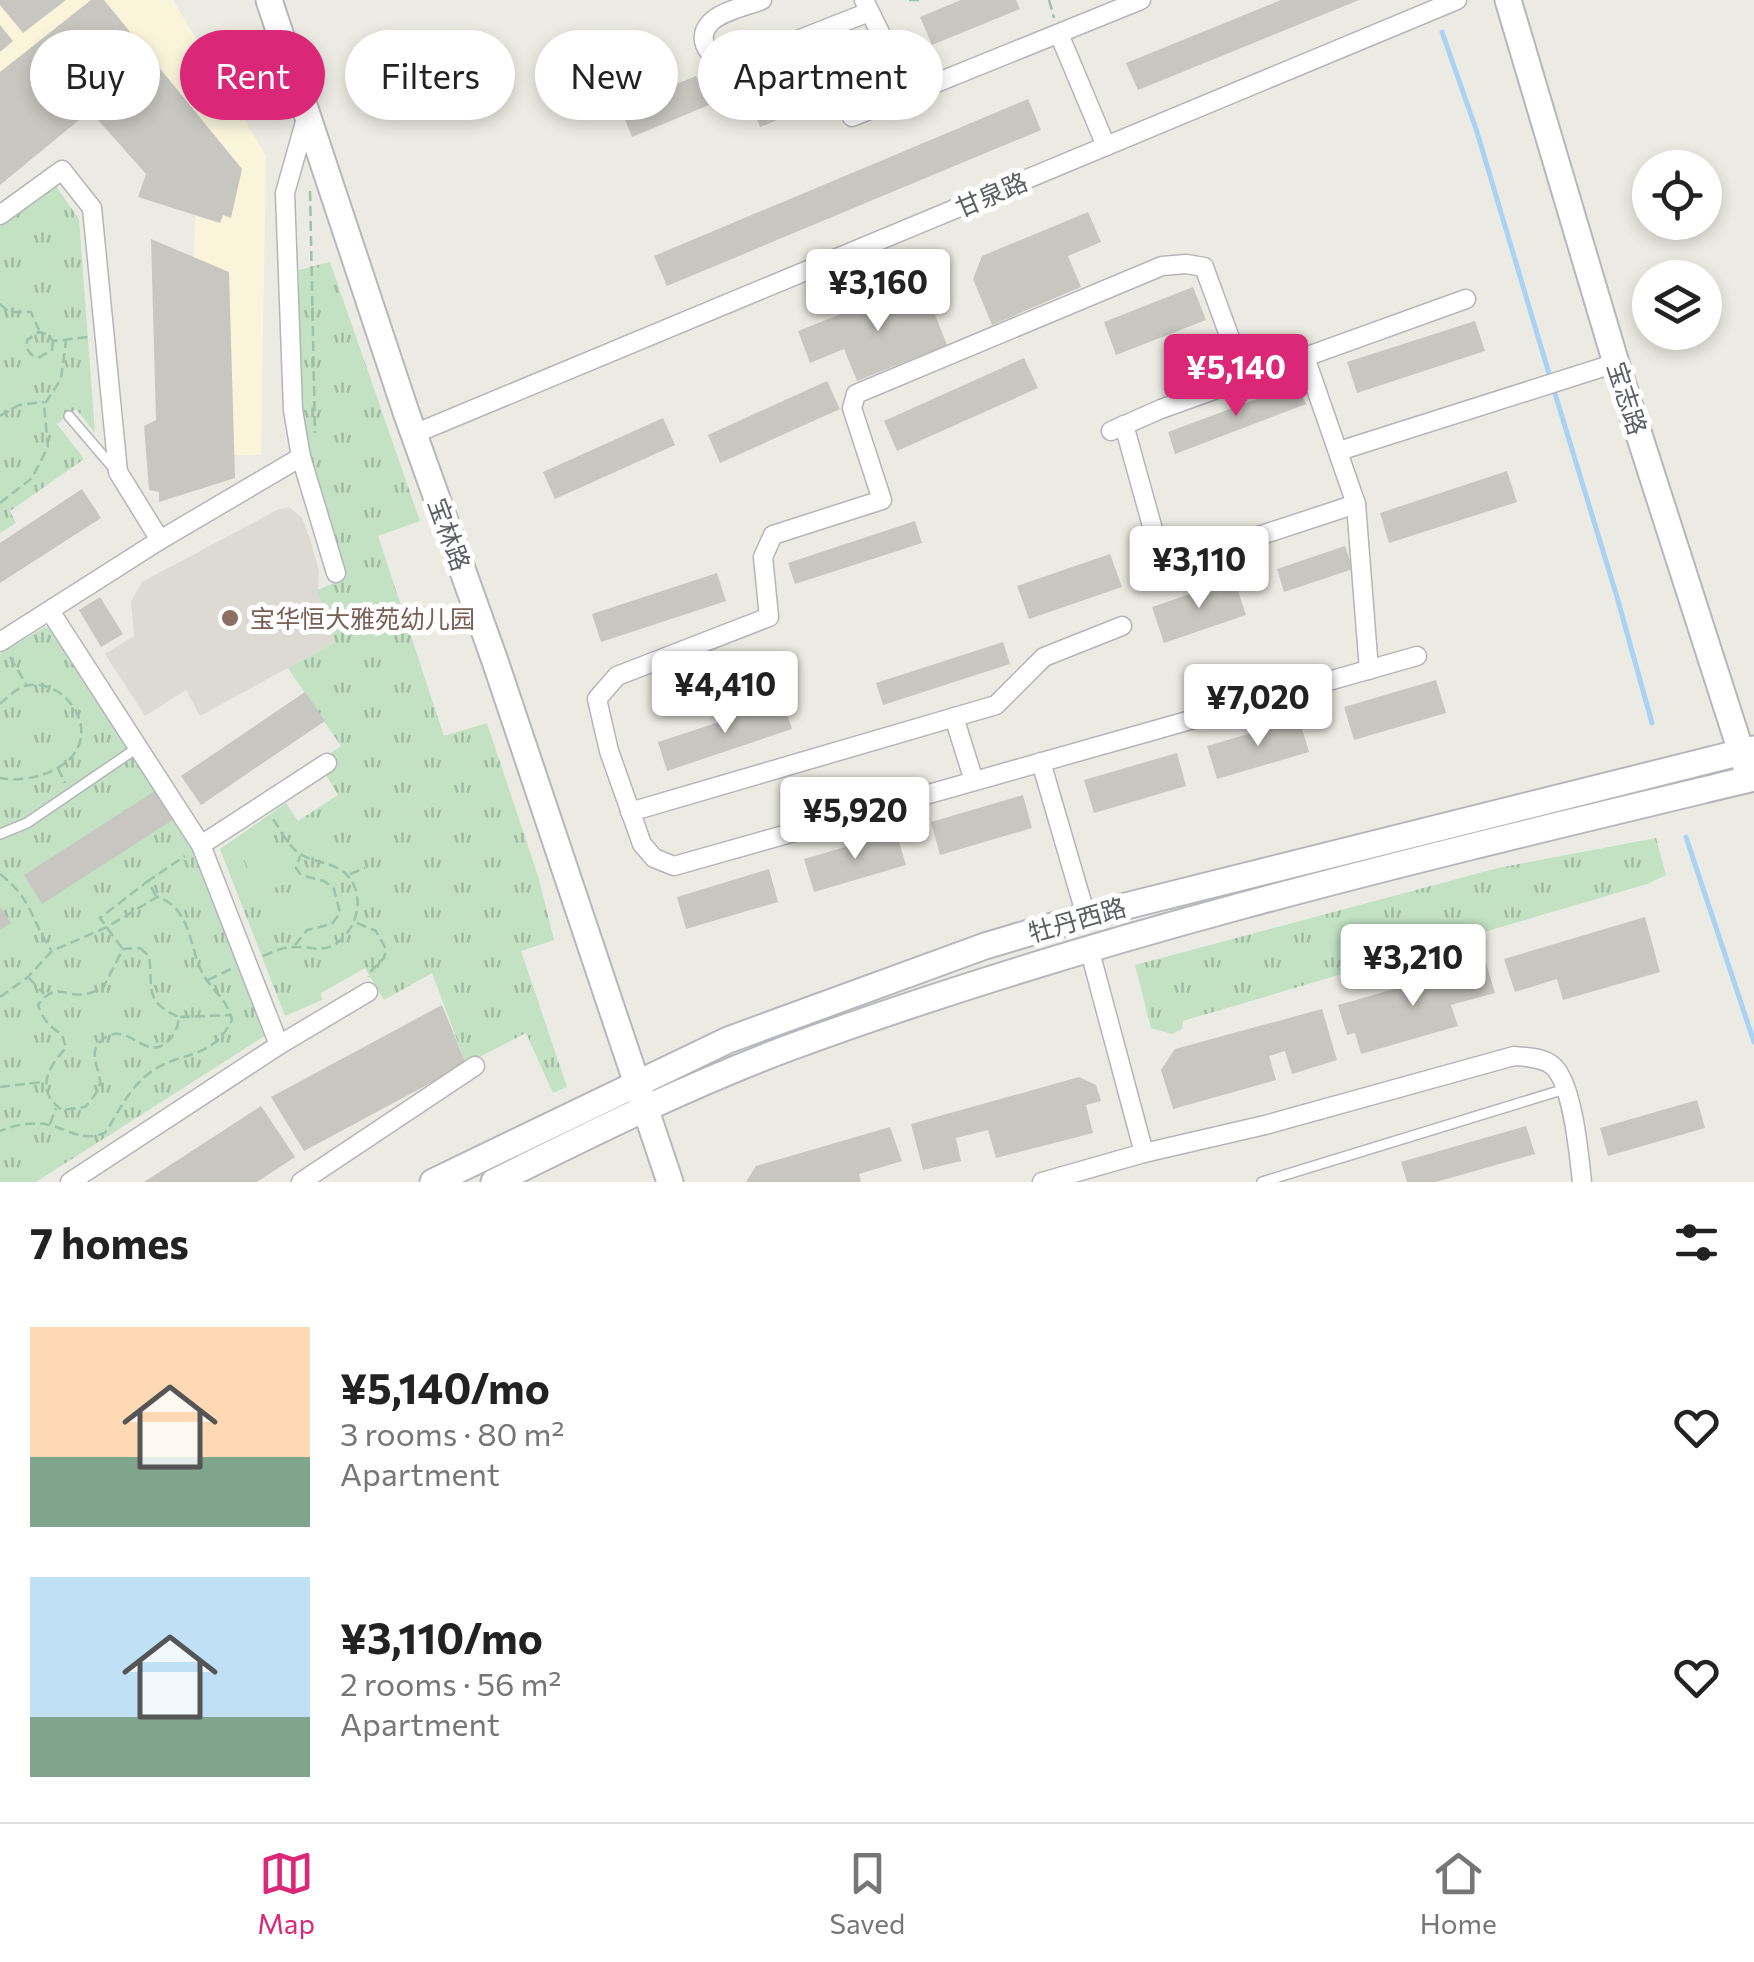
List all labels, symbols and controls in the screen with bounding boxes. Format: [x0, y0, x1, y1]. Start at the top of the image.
chip: Buy [30, 30, 160, 120]
chip: Rent [180, 30, 325, 120]
chip: Filters [345, 30, 515, 120]
chip: New [535, 30, 678, 120]
chip: Apartment [698, 30, 943, 120]
map controls [1632, 150, 1722, 350]
button: locate [1632, 150, 1722, 240]
street label: 甘泉路 [951, 166, 1031, 222]
pin: ¥3,160 [797, 249, 959, 334]
button: layers [1632, 260, 1722, 350]
text: ¥3,160 [828, 261, 928, 301]
pin: ¥5,140 [1155, 334, 1317, 419]
text: ¥5,140 [1186, 346, 1286, 386]
street label: 宝志路 [1602, 358, 1654, 438]
street label: 宝林路 [423, 494, 477, 574]
pin: ¥3,110 [1118, 526, 1280, 611]
text: ¥3,110 [1152, 538, 1246, 578]
place label: 宝华恒大雅苑幼儿园 [250, 603, 475, 633]
marker: 宝华恒大雅苑幼儿园 [219, 607, 241, 629]
pin: ¥4,410 [644, 651, 806, 736]
text: ¥4,410 [674, 663, 776, 703]
pin: ¥7,020 [1177, 664, 1339, 749]
text: ¥7,020 [1206, 676, 1310, 716]
pin: ¥5,920 [774, 777, 936, 862]
text: ¥5,920 [802, 789, 908, 829]
street label: 牡丹西路 [1025, 891, 1129, 947]
pin: ¥3,210 [1332, 924, 1494, 1009]
text: ¥3,210 [1363, 936, 1463, 976]
icon: filters [1669, 1215, 1724, 1270]
text: 7 homes [30, 1216, 189, 1268]
text: ¥5,140/mo [340, 1361, 550, 1413]
icon: home [110, 1367, 230, 1487]
icon: heart [1669, 1400, 1724, 1455]
text: 3 rooms · 80 m² [340, 1413, 564, 1453]
text: Apartment [340, 1453, 500, 1493]
text: ¥3,110/mo [340, 1611, 543, 1663]
icon: home [110, 1617, 230, 1737]
icon: heart [1669, 1650, 1724, 1705]
text: 2 rooms · 56 m² [340, 1663, 561, 1703]
text: Apartment [340, 1703, 500, 1743]
tab: Map [257, 1846, 315, 1940]
tab: Saved [830, 1846, 905, 1940]
tab: Home [1420, 1846, 1497, 1940]

